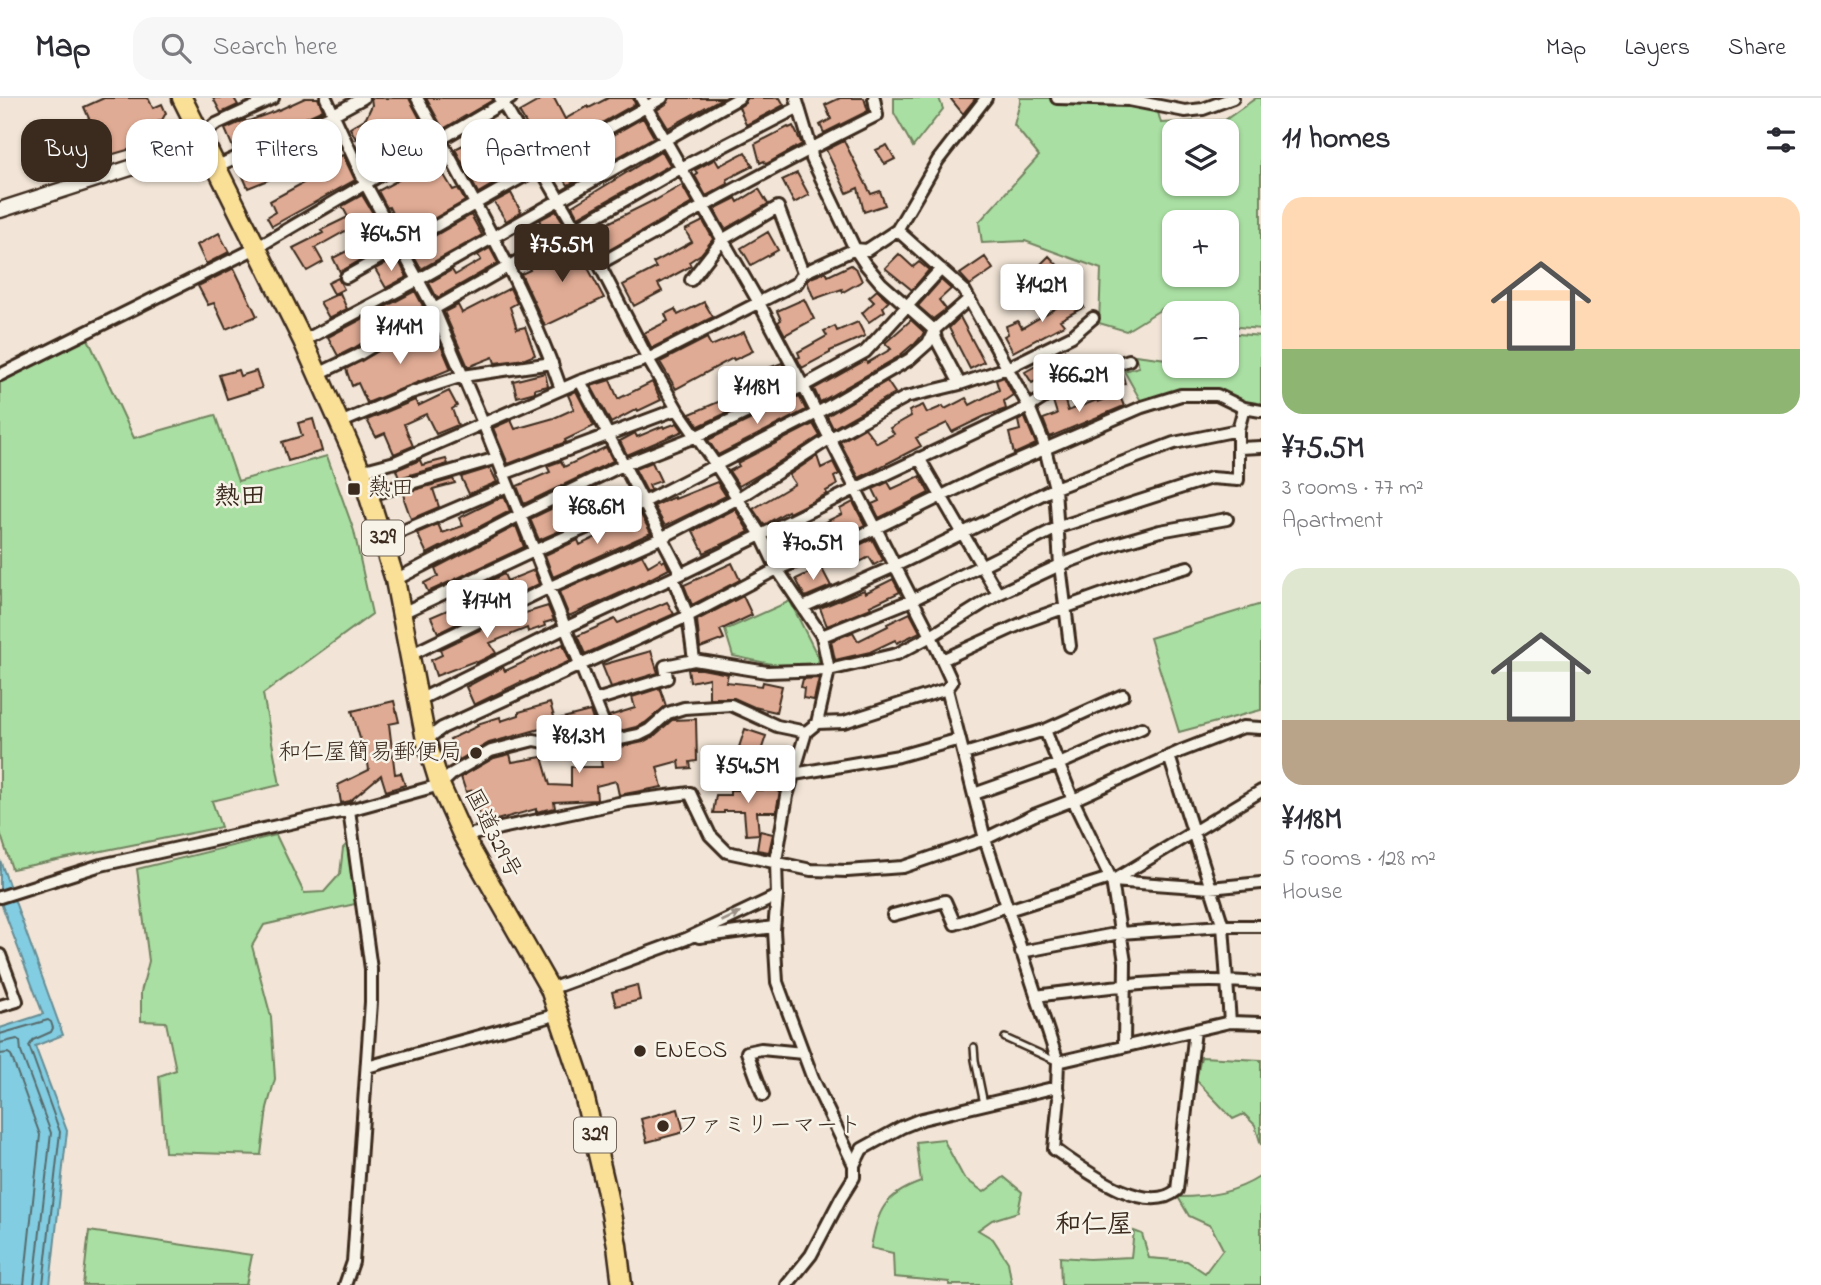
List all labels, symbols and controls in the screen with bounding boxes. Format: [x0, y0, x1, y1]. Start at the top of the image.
search box [133, 17, 623, 80]
text: Map [35, 24, 91, 72]
icon: search [157, 29, 195, 67]
text: Search here [213, 29, 337, 67]
text: Map [1546, 31, 1586, 66]
text: Layers [1624, 31, 1690, 66]
text: Share [1728, 31, 1786, 66]
text: 11 homes [1282, 118, 1390, 162]
chip: Buy [21, 119, 112, 182]
chip: Rent [126, 119, 218, 182]
chip: Filters [232, 119, 342, 182]
chip: New [356, 119, 447, 182]
chip: Apartment [461, 119, 615, 182]
map controls [1162, 119, 1239, 378]
button: layers [1162, 119, 1239, 196]
icon: filters [1762, 121, 1800, 159]
button: + [1162, 210, 1239, 287]
pin: ¥64.5M [334, 214, 448, 273]
text: ¥64.5M [361, 219, 421, 252]
pin: ¥75.5M [505, 225, 619, 284]
text: ¥75.5M [530, 230, 594, 263]
icon: home [1478, 243, 1604, 369]
pin: ¥142M [993, 264, 1091, 324]
text: ¥142M [1016, 270, 1068, 303]
button: − [1162, 301, 1239, 378]
pin: ¥114M [351, 306, 449, 366]
text: ¥114M [376, 312, 424, 345]
pin: ¥66.2M [1022, 354, 1136, 414]
text: ¥66.2M [1049, 360, 1109, 393]
pin: ¥118M [708, 366, 806, 426]
text: ¥118M [734, 372, 780, 405]
text: ¥75.5M [1282, 428, 1365, 472]
text: 3 rooms · 77 m² [1282, 472, 1424, 505]
place label: 熱田 [368, 473, 414, 506]
district label: 熱田 [214, 479, 266, 517]
marker: 熱田 [346, 481, 362, 497]
pin: ¥68.6M [540, 486, 654, 546]
text: ¥68.6M [569, 492, 625, 525]
text: Apartment [1282, 505, 1383, 538]
road number: 329 [362, 520, 404, 556]
pin: ¥70.5M [756, 522, 870, 582]
text: ¥70.5M [783, 528, 843, 561]
pin: ¥174M [438, 580, 536, 640]
text: ¥174M [462, 586, 512, 619]
icon: home [1478, 614, 1604, 740]
pin: ¥81.3M [522, 716, 636, 775]
text: ¥81.3M [552, 721, 606, 754]
place label: 和仁屋簡易郵便局 [278, 737, 462, 770]
marker: 和仁屋簡易郵便局 [468, 745, 484, 761]
pin: ¥54.5M [691, 746, 805, 805]
text: ¥54.5M [716, 751, 780, 784]
street label: 国道329号 [455, 783, 529, 885]
text: ¥118M [1282, 799, 1342, 843]
text: 5 rooms · 128 m² [1282, 843, 1436, 876]
text: House [1282, 876, 1342, 909]
one-way arrow [721, 912, 741, 923]
place label: ENEOS [654, 1035, 727, 1068]
marker: ENEOS [632, 1043, 648, 1059]
place label: ファミリーマート [677, 1110, 861, 1143]
road number: 329 [574, 1118, 616, 1152]
marker: ファミリーマート [655, 1118, 671, 1134]
district label: 和仁屋 [1055, 1207, 1133, 1245]

